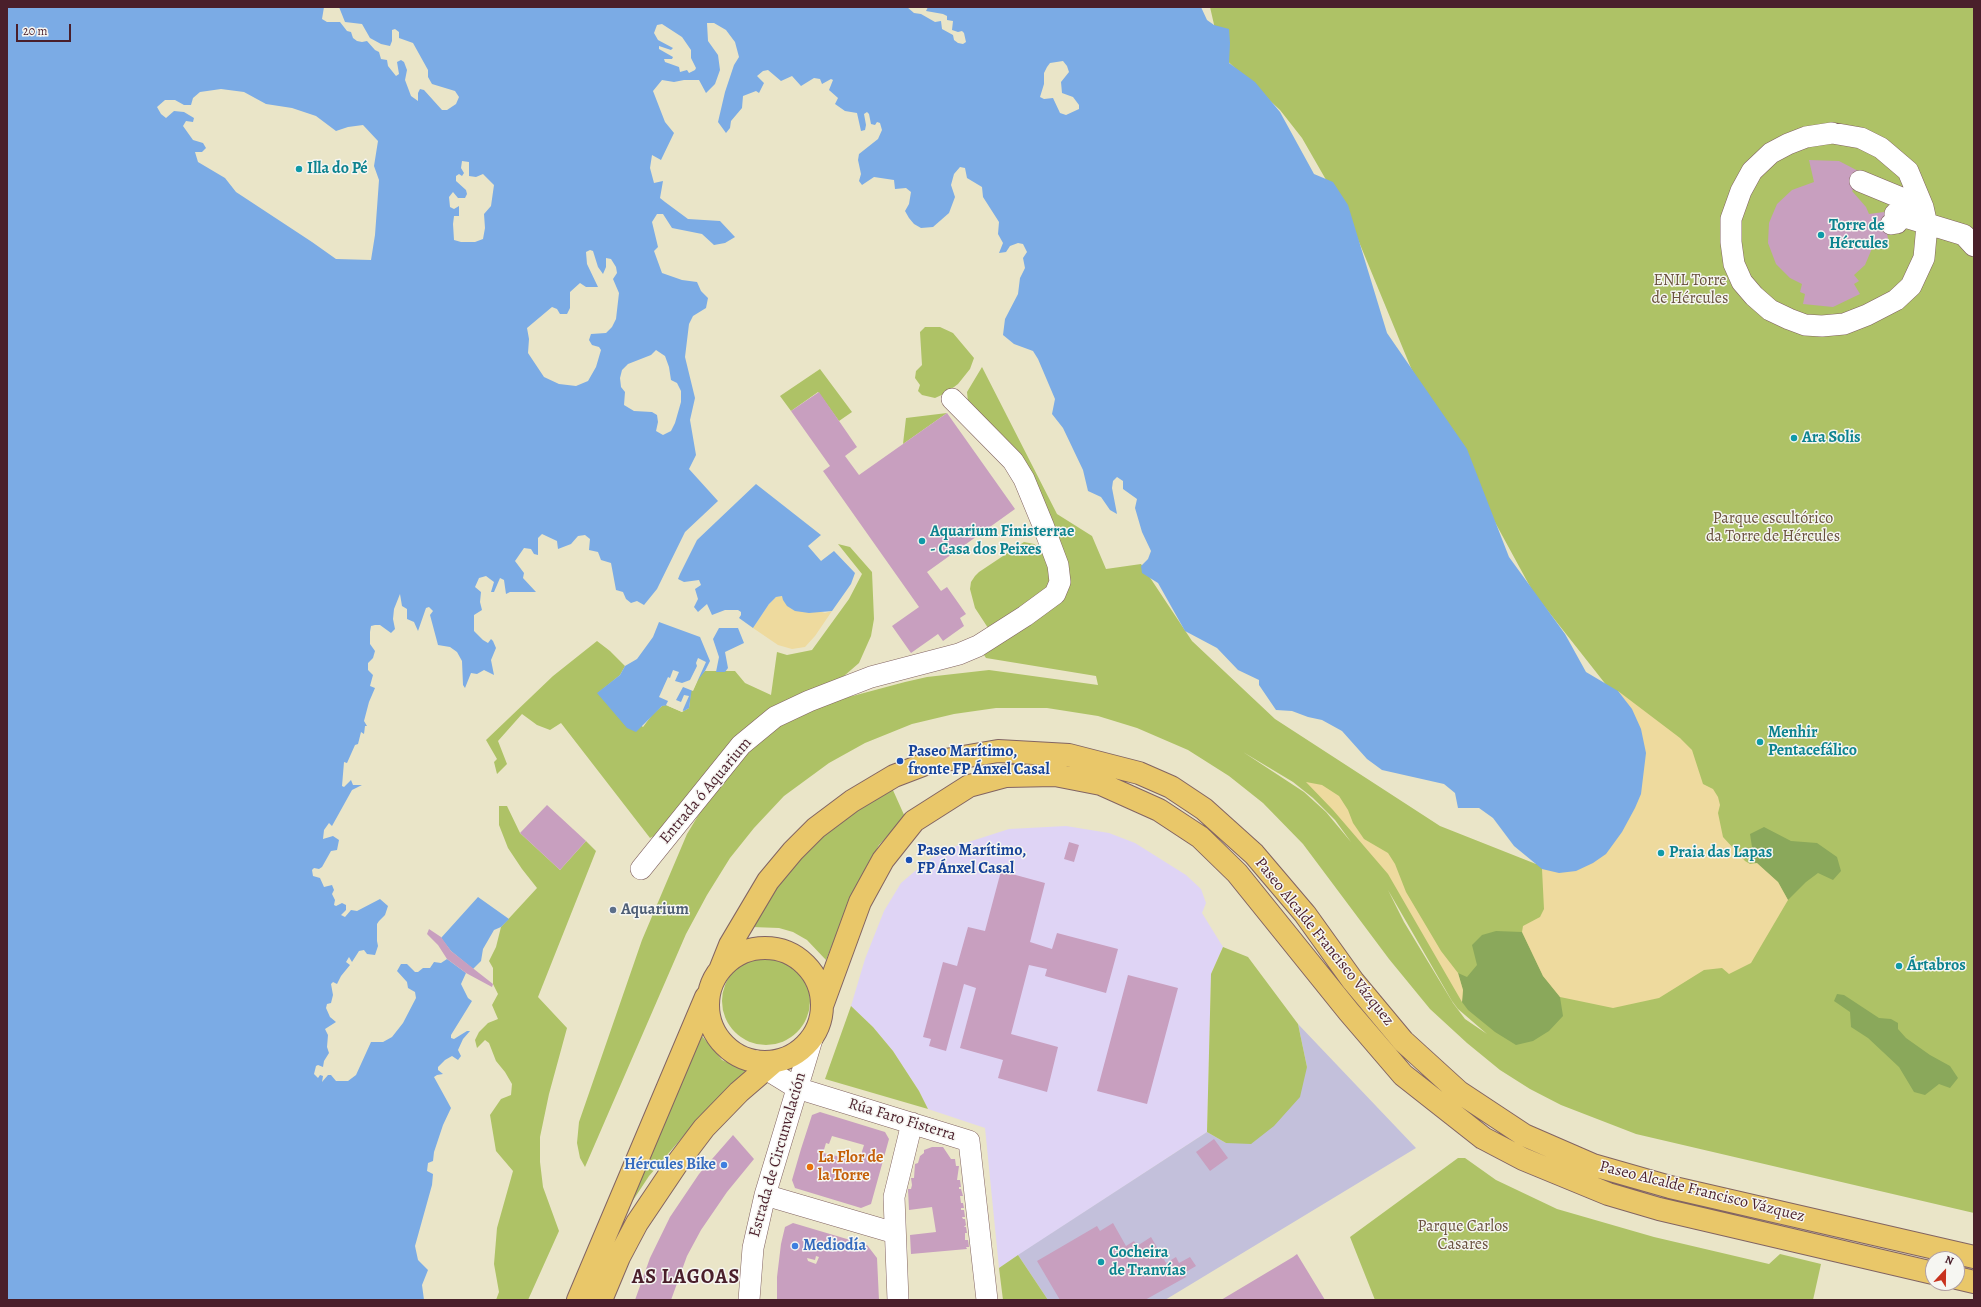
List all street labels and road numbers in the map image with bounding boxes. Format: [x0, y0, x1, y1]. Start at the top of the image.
street label: Entrada ó Aquarium [656, 734, 756, 848]
street label: Paseo Alcalde Francisco Vázquez [1250, 854, 1398, 1030]
street label: Estrada de Circunvalación [745, 1070, 811, 1240]
street label: Rúa Faro Fisterra [846, 1095, 958, 1145]
street label: Paseo Alcalde Francisco Vázquez [1597, 1157, 1807, 1227]

